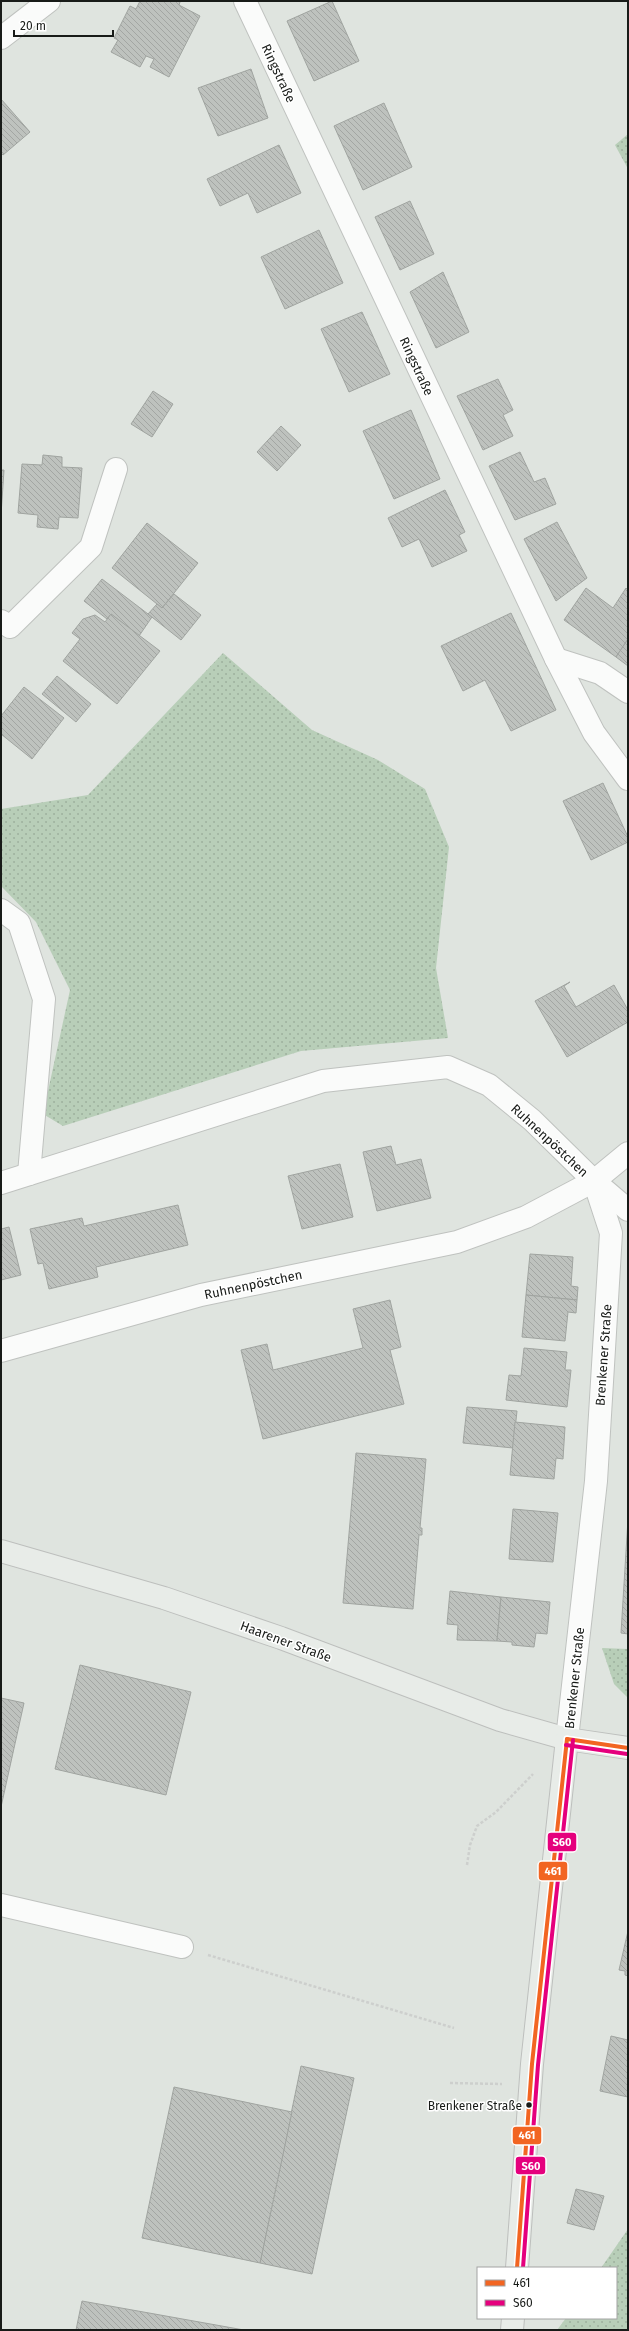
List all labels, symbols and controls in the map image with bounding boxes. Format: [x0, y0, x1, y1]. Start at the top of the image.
scale bar [14, 12, 113, 38]
text: 20 m [20, 19, 46, 33]
street label: Ringstraße [258, 41, 299, 105]
street label: Ringstraße [396, 334, 437, 398]
street label: Ruhnenpöstchen [508, 1101, 591, 1180]
street label: Ruhnenpöstchen [203, 1267, 303, 1302]
street label: Brenkener Straße [592, 1304, 615, 1407]
street label: Haarener Straße [238, 1618, 334, 1665]
street label: Brenkener Straße [562, 1626, 587, 1730]
line badge: S60 [547, 1832, 577, 1852]
text: S60 [553, 1836, 572, 1849]
line badge: 461 [538, 1861, 568, 1881]
text: 461 [545, 1865, 561, 1878]
place label: Brenkener Straße [428, 2099, 522, 2113]
marker: Brenkener Straße [524, 2100, 534, 2110]
line badge: 461 [512, 2126, 542, 2145]
text: 461 [519, 2129, 535, 2142]
line badge: S60 [515, 2156, 546, 2175]
text: S60 [522, 2160, 541, 2173]
legend [477, 2267, 617, 2319]
text: 461 [513, 2276, 530, 2290]
text: S60 [513, 2296, 533, 2310]

